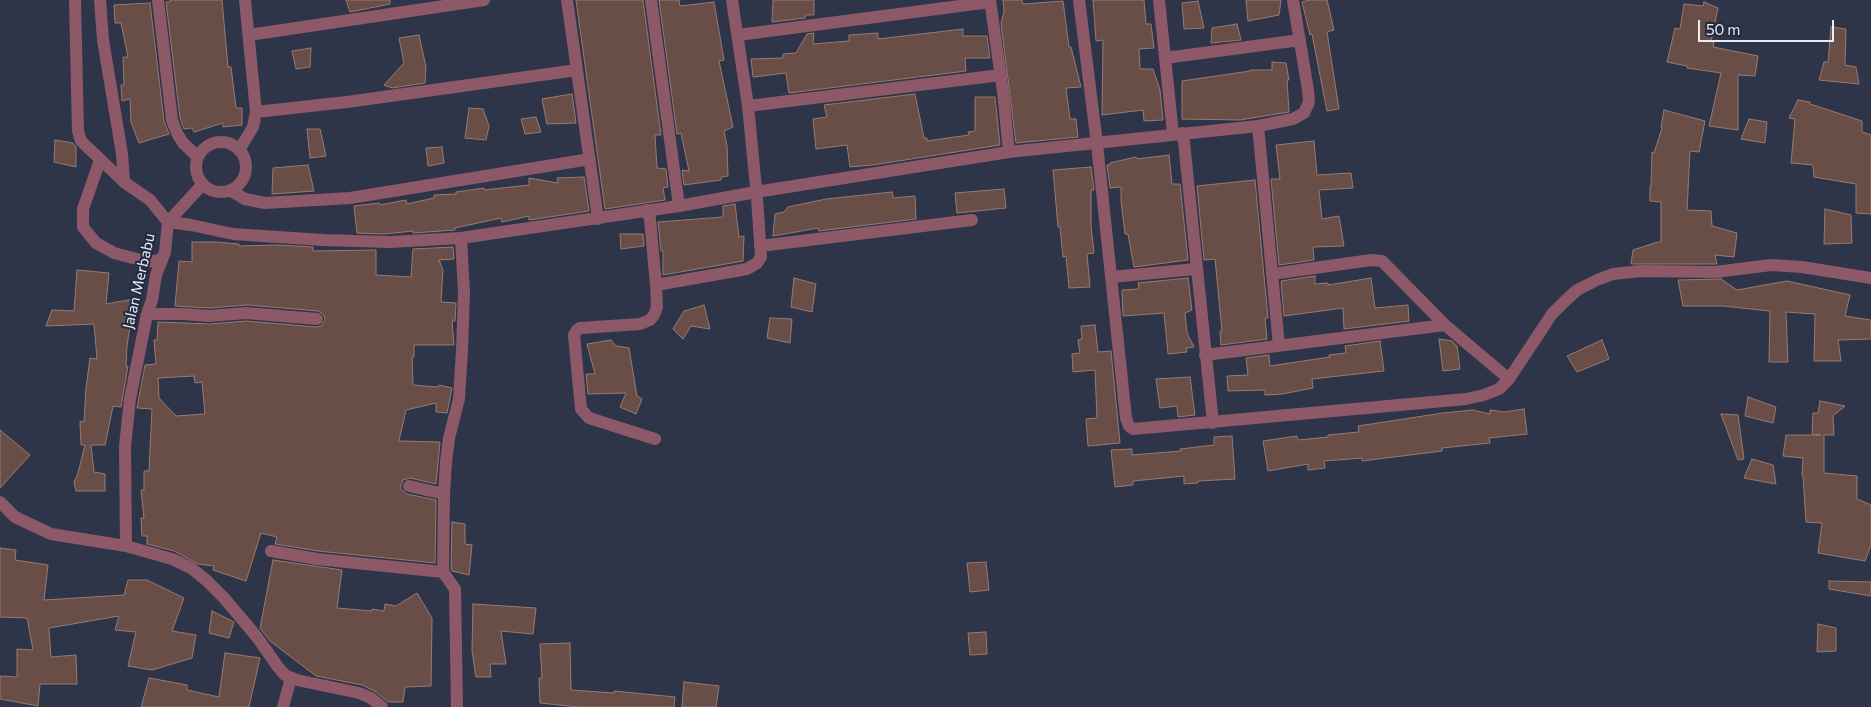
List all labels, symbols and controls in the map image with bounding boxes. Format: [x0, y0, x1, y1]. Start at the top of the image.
scale bar [1701, 10, 1837, 42]
text: 50 m [1706, 20, 1740, 38]
street label: Jalan Merbabu [119, 231, 159, 331]

